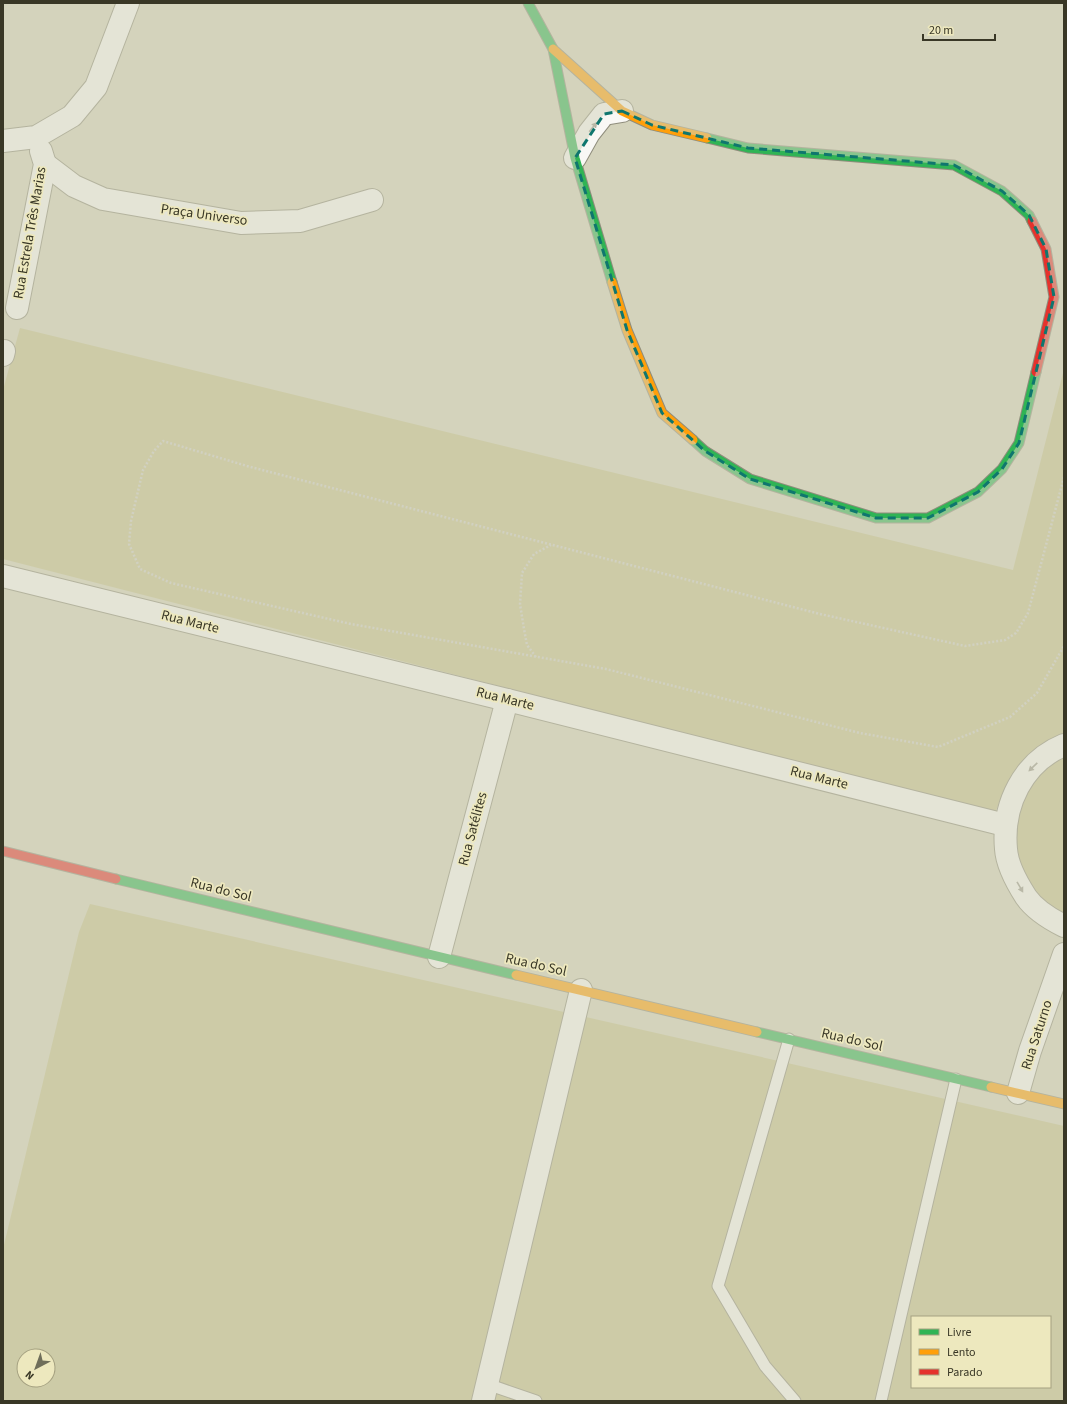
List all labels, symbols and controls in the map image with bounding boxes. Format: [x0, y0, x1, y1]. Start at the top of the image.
scale bar [923, 16, 995, 42]
text: 20 m [929, 22, 953, 39]
one-way arrow [588, 122, 597, 133]
street label: Rua Estrela Três Marias [9, 165, 51, 301]
street label: Praça Universo [159, 199, 249, 231]
street label: Rua Marte [159, 605, 221, 639]
street label: Rua Marte [474, 682, 536, 716]
street label: Rua Marte [788, 761, 850, 795]
one-way arrow [1028, 762, 1038, 772]
street label: Rua Satélites [454, 790, 492, 868]
street label: Rua do Sol [188, 873, 254, 907]
one-way arrow [1017, 881, 1024, 893]
street label: Rua do Sol [503, 948, 569, 982]
street label: Rua Saturno [1016, 998, 1058, 1072]
street label: Rua do Sol [819, 1023, 885, 1057]
legend [911, 1316, 1051, 1388]
text: Livre [947, 1324, 971, 1341]
text: Lento [947, 1344, 976, 1361]
north arrow [16, 1348, 56, 1388]
text: Parado [947, 1364, 982, 1381]
text: N [22, 1367, 37, 1383]

